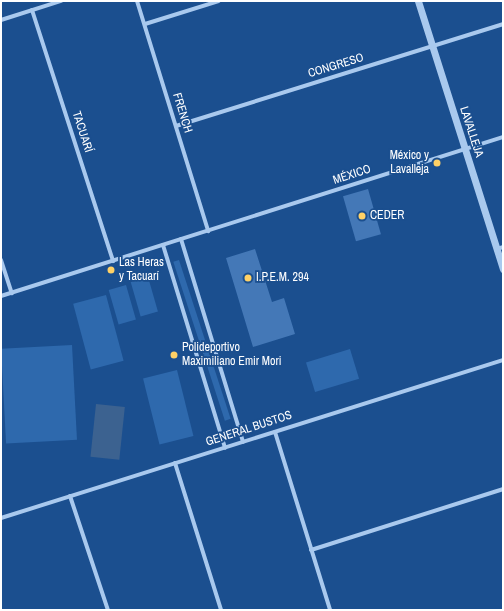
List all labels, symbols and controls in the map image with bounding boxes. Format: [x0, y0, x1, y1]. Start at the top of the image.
street label: CONGRESO [306, 51, 366, 81]
street label: FRENCH [169, 91, 195, 135]
street label: LAVALLEJA [456, 105, 486, 159]
street label: TACUARÍ [69, 110, 95, 154]
place label: México y Lavalleja [390, 149, 429, 177]
marker: México y Lavalleja [432, 158, 442, 168]
street label: MÉXICO [331, 162, 373, 188]
place label: CEDER [370, 209, 404, 223]
marker: CEDER [357, 211, 367, 221]
place label: Las Heras y Tacuarí [119, 256, 164, 284]
marker: Las Heras y Tacuarí [106, 265, 116, 275]
place label: I.P.E.M. 294 [256, 271, 309, 285]
marker: I.P.E.M. 294 [243, 273, 253, 283]
place label: Polideportivo Maximiliano Emir Mori [182, 341, 282, 369]
marker: Polideportivo Maximiliano Emir Mori [169, 350, 179, 360]
street label: GENERAL BUSTOS [204, 408, 294, 450]

